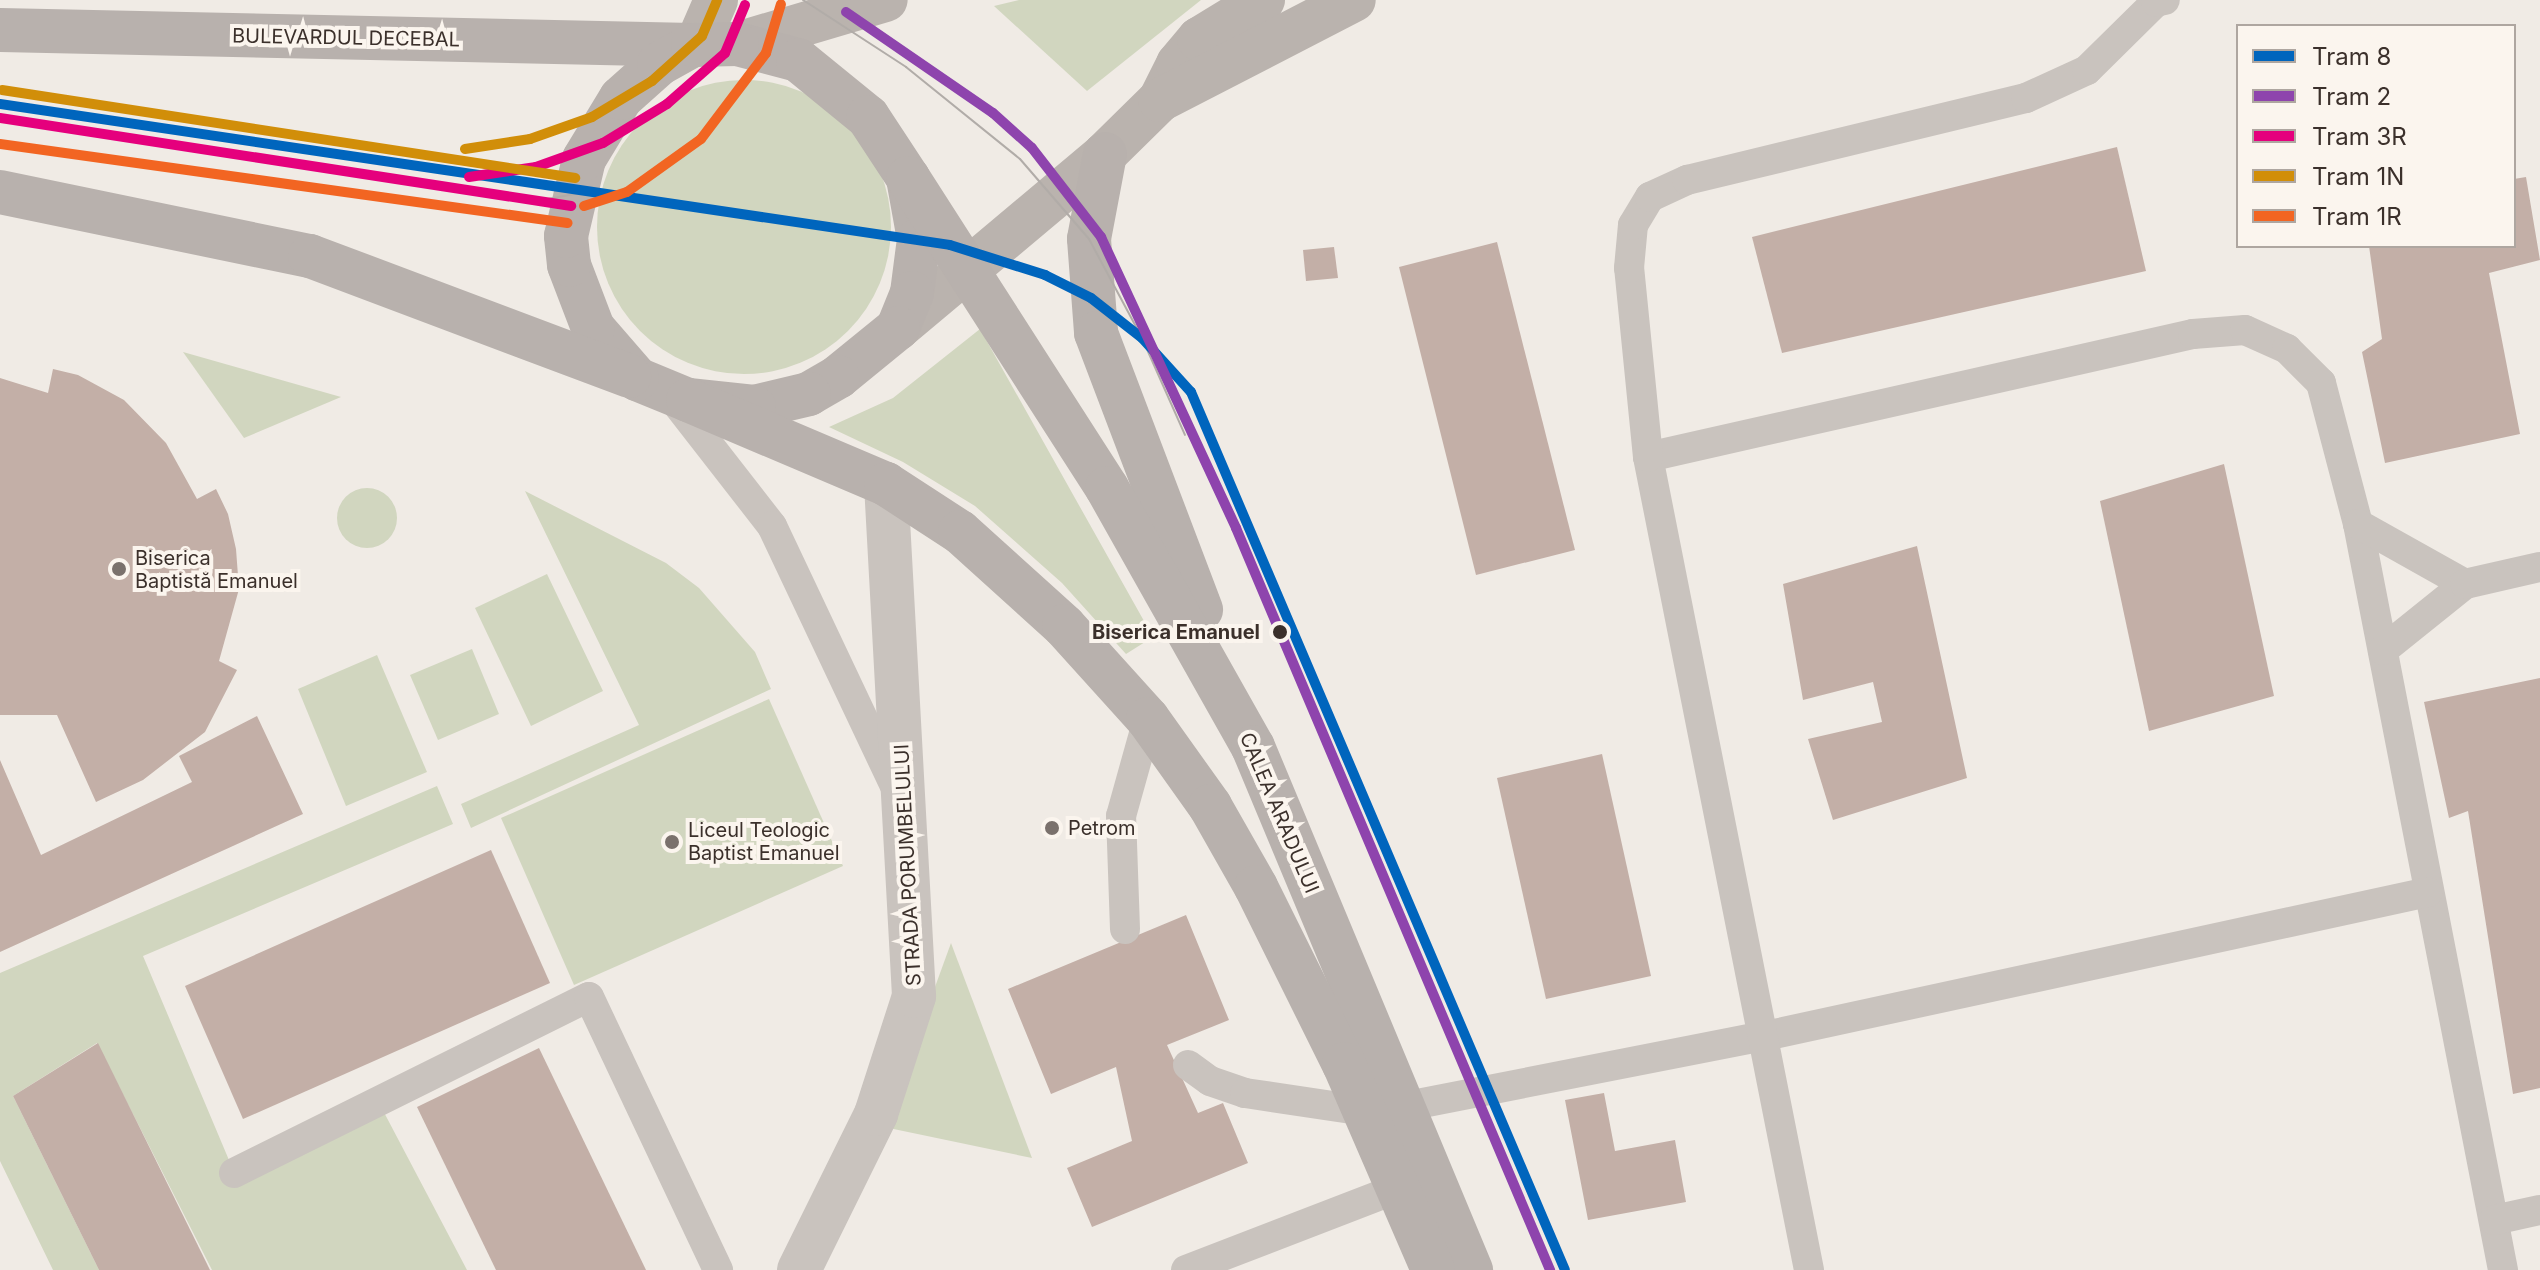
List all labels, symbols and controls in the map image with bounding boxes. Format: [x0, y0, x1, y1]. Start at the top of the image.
street label: BULEVARDUL DECEBAL [232, 24, 460, 52]
legend [2236, 24, 2516, 248]
text: Tram 8 [2312, 42, 2391, 71]
text: Tram 2 [2312, 82, 2391, 111]
text: Tram 3R [2312, 122, 2407, 151]
text: Tram 1N [2312, 162, 2404, 191]
text: Tram 1R [2312, 202, 2402, 231]
place label: Biserica Baptistă Emanuel [135, 546, 298, 593]
marker: Biserica Baptistă Emanuel [110, 560, 128, 578]
marker: Biserica Emanuel [1267, 619, 1293, 645]
place label: Biserica Emanuel [1092, 620, 1260, 644]
street label: CALEA ARADULUI [1234, 729, 1324, 897]
street label: STRADA PORUMBELULUI [890, 743, 926, 987]
place label: Petrom [1068, 816, 1136, 840]
place label: Liceul Teologic Baptist Emanuel [688, 818, 840, 865]
marker: Petrom [1043, 819, 1061, 837]
marker: Liceul Teologic Baptist Emanuel [663, 833, 681, 851]

